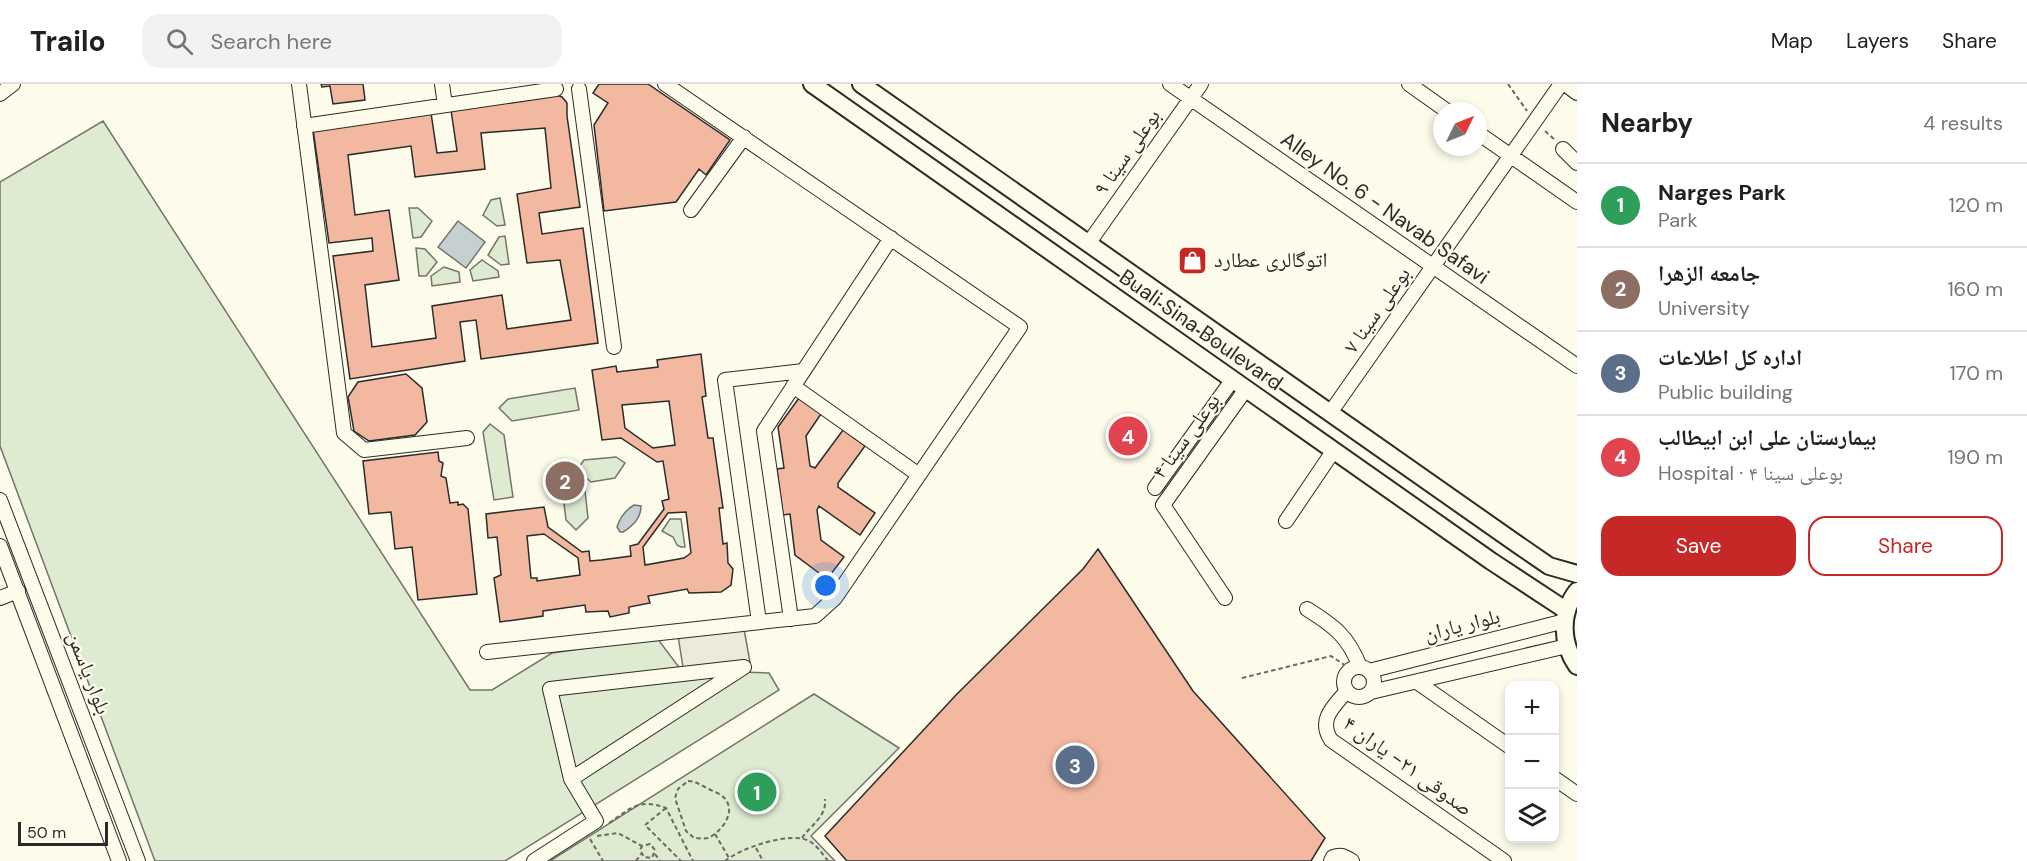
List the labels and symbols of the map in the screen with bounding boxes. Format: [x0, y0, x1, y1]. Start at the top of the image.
north arrow [1433, 102, 1487, 156]
street label: بوعلی سینا ۹ [1087, 103, 1167, 201]
street label: Alley No. 6 - Navab Safavi [1275, 125, 1495, 291]
shop icon: اتوگالری عطارد [1177, 244, 1209, 276]
place label: اتوگالری عطارد [1214, 246, 1327, 274]
street label: بوعلی سینا ۷ [1337, 261, 1417, 359]
street label: Buali Sina Boulevard [1114, 263, 1288, 397]
street label: بوعلی سینا ۴ [1146, 388, 1226, 484]
pin: 4 [1108, 414, 1148, 458]
pin: 2 [546, 458, 584, 504]
your location [811, 571, 840, 600]
street label: بلوار یاران [1421, 602, 1503, 648]
street label: بلوار یاسمن [60, 627, 118, 719]
street label: صدوقی ۲۱- یاران ۴ [1338, 709, 1478, 823]
pin: 3 [1056, 742, 1094, 788]
pin: 1 [738, 770, 777, 814]
scale bar [18, 819, 108, 846]

